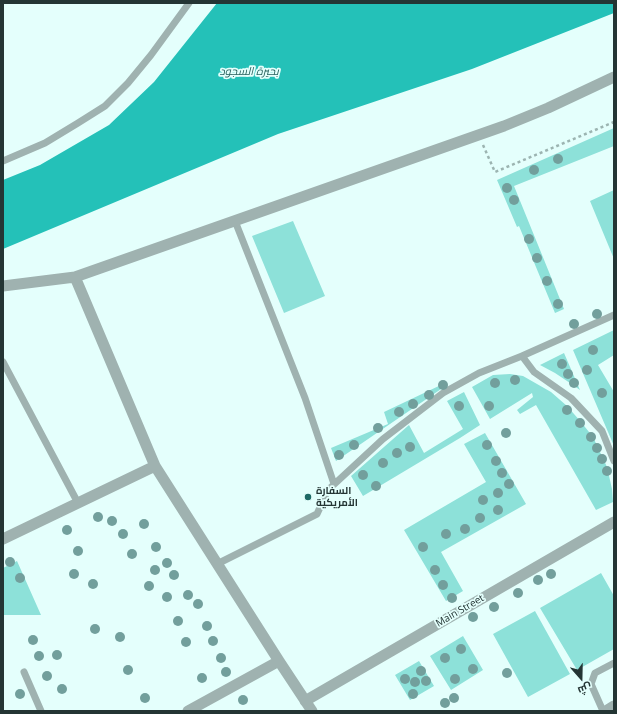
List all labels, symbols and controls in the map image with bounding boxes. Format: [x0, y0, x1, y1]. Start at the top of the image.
water label: بحيرة السجود [219, 65, 279, 79]
place label: السفارة الأمريكية [316, 485, 358, 508]
marker: السفارة الأمريكية [303, 492, 313, 502]
street label: Main Street [434, 592, 486, 630]
north arrow [561, 658, 601, 698]
text: ش [576, 680, 594, 699]

